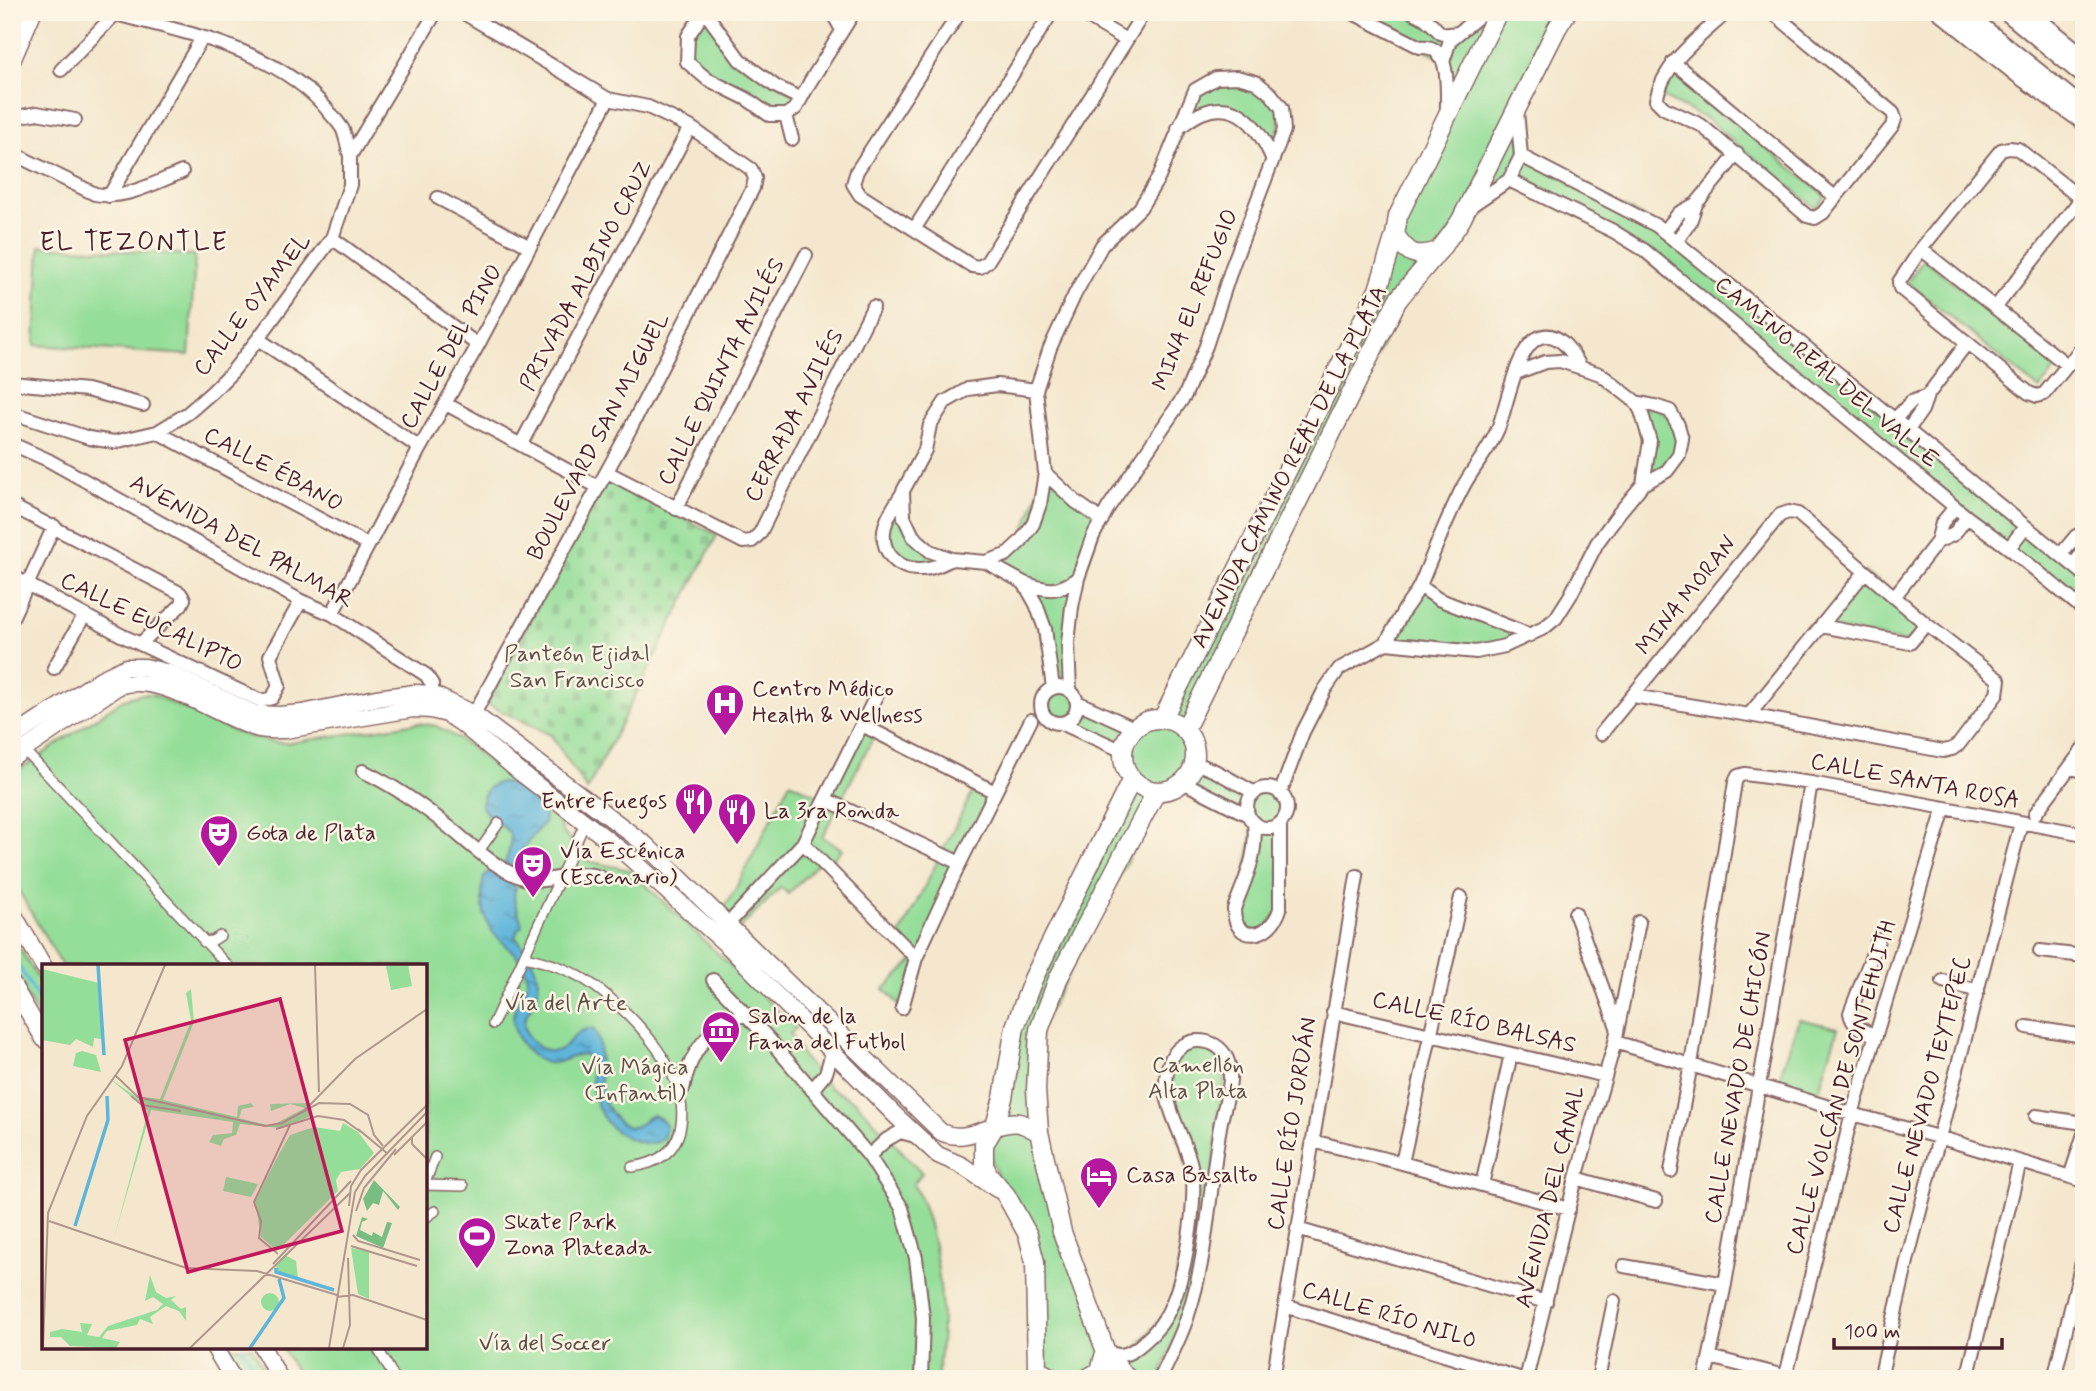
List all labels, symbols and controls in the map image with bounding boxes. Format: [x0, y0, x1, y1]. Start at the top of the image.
street label: PRIVADA ALBINO CRUZ [513, 155, 661, 397]
street label: MINA EL REFUGIO [1146, 205, 1246, 395]
district label: EL TEZONTLE [39, 226, 229, 260]
street label: CALLE OYAMEL [188, 227, 318, 383]
street label: CALLE QUINTA AVILÉS [651, 253, 792, 491]
street label: CALLE DEL PINO [394, 259, 510, 435]
street label: CAMINO REAL DEL VALLE [1708, 270, 1944, 476]
street label: AVENIDA CAMINO REAL DE LA PLATA [1185, 280, 1395, 654]
street label: BOULEVARD SAN MIGUEL [521, 308, 677, 566]
street label: CERRADA AVILÉS [738, 324, 852, 508]
street label: CALLE ÉBANO [198, 420, 349, 519]
street label: AVENIDA DEL PALMAR [124, 468, 358, 616]
street label: MINA MORAN [1630, 530, 1744, 662]
street label: CALLE EUCALIPTO [55, 566, 247, 680]
park label: Panteón Ejidal San Francisco [504, 640, 650, 696]
place label: Centro Médico Health & Wellness [752, 675, 923, 731]
hospital icon: Centro Médico Health & Wellness [704, 682, 746, 737]
street label: CALLE SANTA ROSA [1808, 747, 2022, 817]
restaurant icon: Entre Fuegos [673, 781, 715, 836]
place label: Entre Fuegos [541, 787, 667, 819]
restaurant icon: La 3ra Ronda [716, 791, 758, 846]
place label: La 3ra Ronda [764, 797, 899, 827]
theatre icon: Gota de Plata [198, 813, 240, 868]
place label: Gota de Plata [246, 819, 376, 849]
place label: Vía Escénica (Escenario) [560, 837, 685, 893]
theatre icon: Vía Escénica (Escenario) [512, 844, 554, 899]
street label: CALLE VOLCÁN DE SONTEHUITH [1780, 917, 1904, 1259]
street label: CALLE NEVADO DE CHICÓN [1699, 930, 1779, 1226]
street label: CALLE NEVADO TEYTEPEC [1876, 953, 1980, 1237]
inset map [42, 964, 427, 1349]
street label: CALLE RÍO BALSAS [1369, 985, 1579, 1061]
park label: Vía del Arte [505, 989, 627, 1019]
place label: Salon de la Fama del Futbol [748, 1002, 906, 1058]
museum icon: Salon de la Fama del Futbol [700, 1009, 742, 1064]
street label: CALLE RÍO JORDÁN [1261, 1015, 1325, 1233]
park label: Camellón Alta Plata [1148, 1051, 1248, 1107]
park label: Vía Mágica (Infantil) [581, 1053, 689, 1109]
street label: AVENIDA DEL CANAL [1509, 1083, 1593, 1311]
hotel icon: Casa Basalto [1078, 1155, 1120, 1210]
place label: Casa Basalto [1126, 1161, 1258, 1191]
place label: Skate Park Zona Plateada [504, 1208, 652, 1264]
sports icon: Skate Park Zona Plateada [456, 1215, 498, 1270]
street label: CALLE RÍO NILO [1298, 1275, 1480, 1357]
scale bar [1834, 1307, 2002, 1351]
text: 100 m [1844, 1318, 1900, 1346]
park label: Vía del Soccer [479, 1329, 611, 1359]

